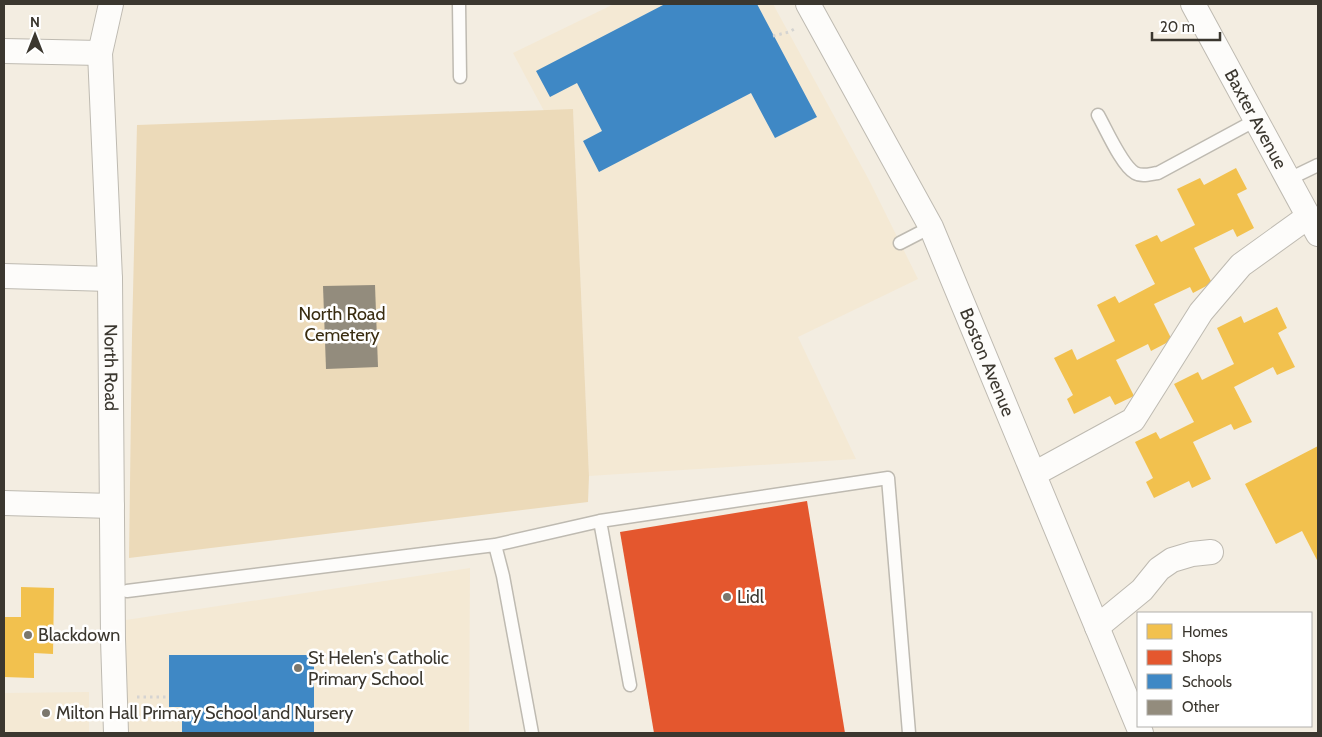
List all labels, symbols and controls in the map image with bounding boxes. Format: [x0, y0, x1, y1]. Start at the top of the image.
north arrow [10, 10, 60, 60]
scale bar [1152, 10, 1220, 42]
text: N [30, 13, 40, 31]
text: 20 m [1160, 18, 1195, 36]
street label: Baxter Avenue [1220, 66, 1291, 173]
park label: North Road Cemetery [299, 303, 385, 346]
street label: Boston Avenue [955, 305, 1019, 420]
street label: North Road [99, 324, 122, 411]
place label: Lidl [737, 586, 765, 608]
marker: Lidl [721, 591, 733, 603]
legend [1137, 612, 1312, 727]
text: Homes [1182, 623, 1228, 641]
place label: Blackdown [38, 624, 120, 646]
marker: Blackdown [22, 629, 34, 641]
place label: St Helen's Catholic Primary School [308, 647, 449, 690]
text: Shops [1182, 648, 1222, 666]
marker: St Helen's Catholic Primary School [292, 662, 304, 674]
text: Schools [1182, 673, 1232, 691]
text: Other [1182, 698, 1219, 716]
place label: Milton Hall Primary School and Nursery [56, 702, 353, 724]
marker: Milton Hall Primary School and Nursery [40, 707, 52, 719]

